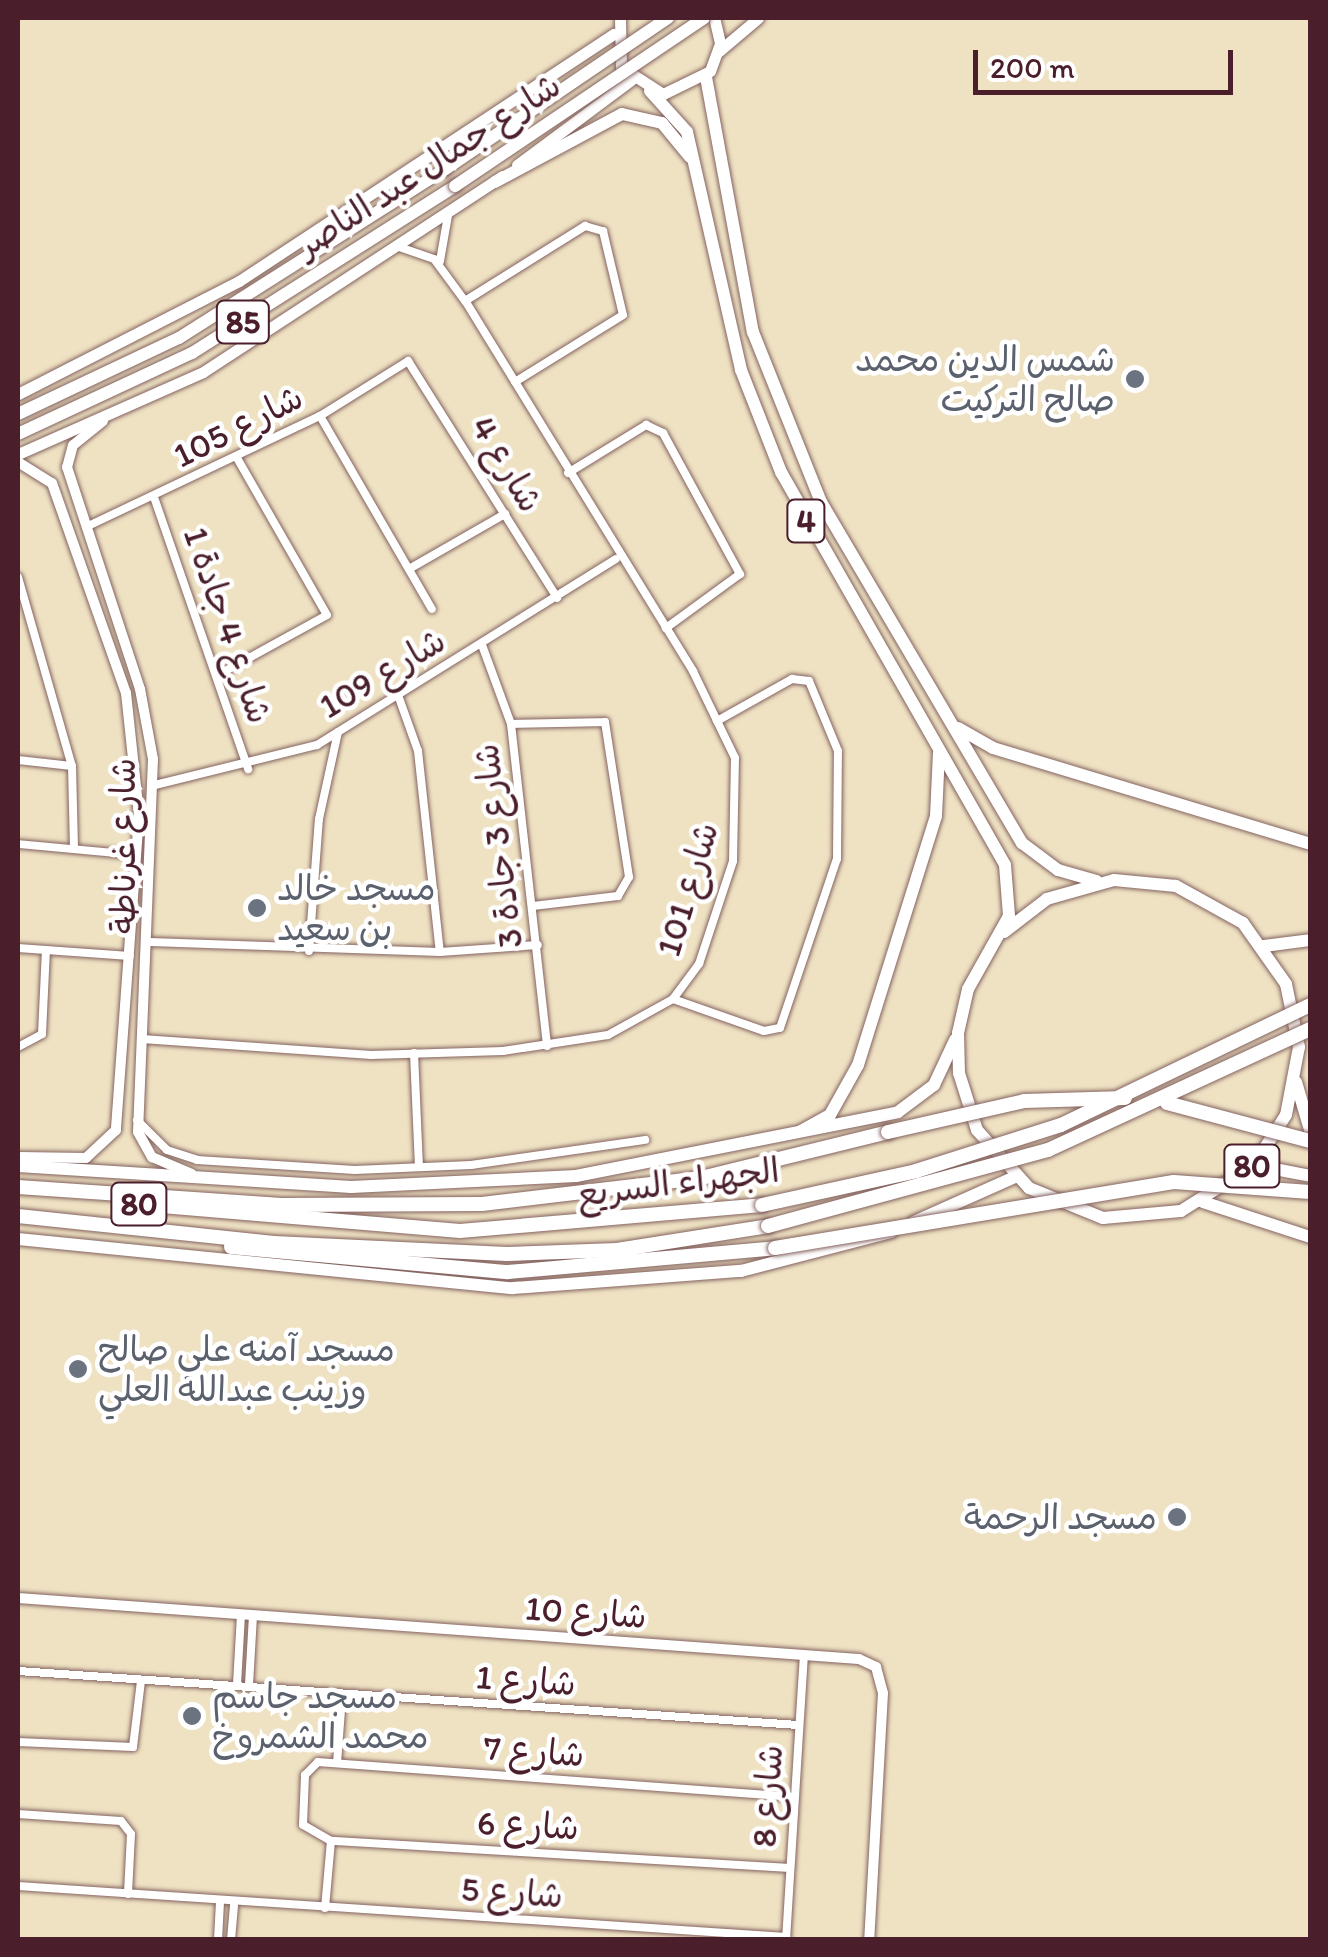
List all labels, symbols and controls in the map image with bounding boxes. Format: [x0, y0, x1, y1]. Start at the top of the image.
scale bar [978, 30, 1238, 92]
text: 200 m [990, 49, 1075, 86]
street label: شارع جمال عبد الناصر [288, 64, 568, 266]
road number: 85 [216, 295, 270, 349]
place label: شمس الدين محمد صالح التركيت [855, 338, 1115, 420]
marker: شمس الدين محمد صالح التركيت [1124, 368, 1146, 390]
street label: شارع 105 [166, 376, 310, 476]
street label: شارع 4 [462, 408, 552, 520]
road number: 4 [786, 494, 826, 548]
street label: شارع 4 جادة 1 [175, 521, 281, 729]
street label: شارع 109 [311, 619, 453, 727]
street label: شارع 3 جادة 3 [465, 741, 531, 951]
street label: شارع غرناطة [102, 758, 144, 934]
street label: شارع 101 [647, 817, 727, 961]
place label: مسجد خالد بن سعيد [277, 867, 436, 949]
marker: مسجد خالد بن سعيد [246, 897, 268, 919]
road number: 80 [1222, 1139, 1282, 1193]
street label: الجهراء السريع [574, 1149, 782, 1215]
road number: 80 [109, 1177, 169, 1231]
place label: مسجد آمنه علي صالح وزينب عبدالله العلي [98, 1328, 395, 1410]
marker: مسجد آمنه علي صالح وزينب عبدالله العلي [67, 1358, 89, 1380]
place label: مسجد الرحمة [964, 1496, 1157, 1538]
marker: مسجد الرحمة [1166, 1506, 1188, 1528]
street label: شارع 10 [524, 1587, 648, 1637]
street label: شارع 1 [475, 1656, 577, 1704]
place label: مسجد جاسم محمد الشمروخ [212, 1675, 429, 1757]
marker: مسجد جاسم محمد الشمروخ [181, 1705, 203, 1727]
street label: شارع 7 [482, 1727, 586, 1775]
street label: شارع 8 [742, 1743, 792, 1849]
street label: شارع 6 [476, 1801, 580, 1849]
street label: شارع 5 [460, 1867, 564, 1917]

